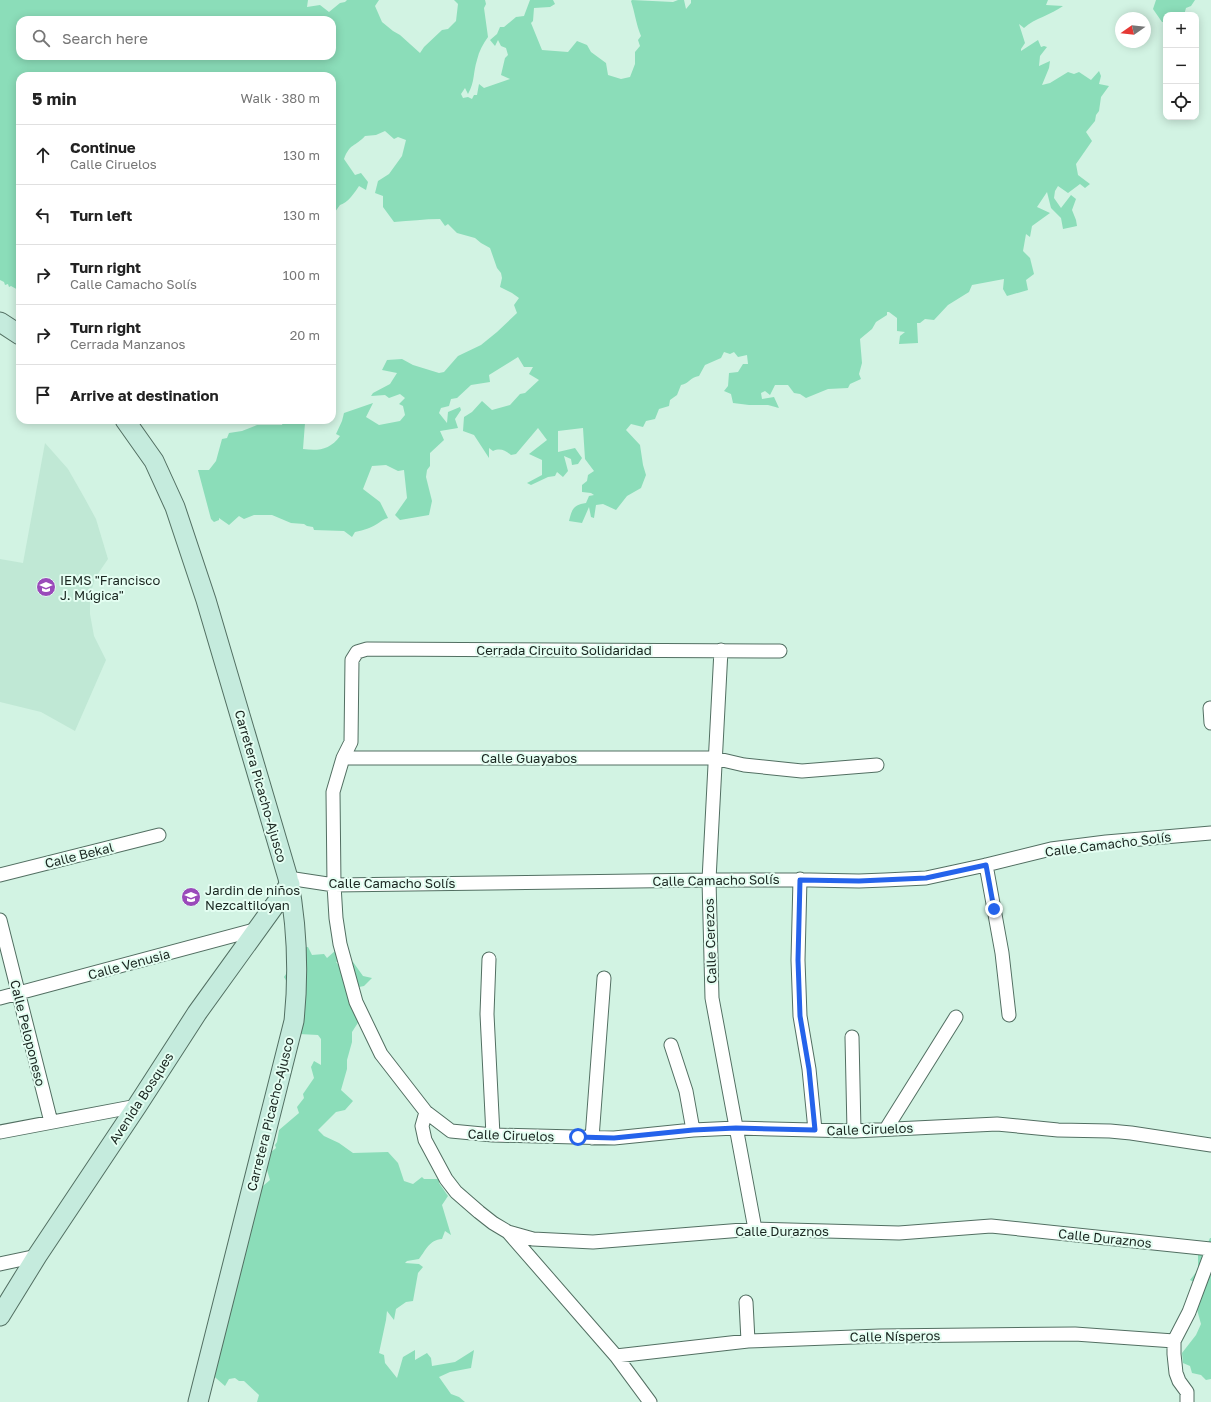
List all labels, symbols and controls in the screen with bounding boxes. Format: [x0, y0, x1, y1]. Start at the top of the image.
north arrow [1115, 12, 1151, 48]
map controls [1163, 12, 1199, 120]
button: + [1163, 12, 1199, 48]
search box [16, 16, 336, 60]
icon: search [30, 27, 52, 49]
text: Search here [62, 29, 148, 47]
button: − [1163, 48, 1199, 84]
button: locate [1163, 84, 1199, 120]
text: 5 min [32, 88, 76, 109]
text: Walk · 380 m [240, 90, 320, 106]
text: Continue [70, 138, 136, 156]
icon: ahead [32, 144, 54, 166]
text: 130 m [283, 147, 320, 163]
text: Calle Ciruelos [70, 156, 157, 172]
icon: left [32, 204, 54, 226]
text: Turn left [70, 206, 132, 224]
text: 130 m [283, 207, 320, 223]
text: Turn right [70, 258, 141, 276]
icon: right [32, 264, 54, 286]
text: 100 m [283, 267, 320, 283]
text: Calle Camacho Solís [70, 276, 197, 292]
text: Turn right [70, 318, 141, 336]
icon: right [32, 324, 54, 346]
text: 20 m [290, 327, 320, 343]
text: Cerrada Manzanos [70, 336, 186, 352]
icon: arrive [32, 384, 54, 406]
text: Arrive at destination [70, 386, 219, 404]
place label: IEMS "Francisco J. Múgica" [60, 572, 160, 603]
school or university icon: IEMS "Francisco J. Múgica" [35, 576, 57, 598]
street label: Cerrada Circuito Solidaridad [476, 642, 652, 658]
street label: Carretera Picacho-Ajusco [232, 708, 291, 864]
street label: Calle Guayabos [481, 750, 577, 766]
street label: Calle Camacho Solís [1044, 828, 1172, 860]
street label: Calle Bekal [43, 839, 115, 871]
street label: Calle Camacho Solís [652, 871, 780, 889]
street label: Calle Camacho Solís [329, 875, 456, 891]
place label: Jardin de niños Nezcaltiloyan [205, 882, 300, 913]
school or university icon: Jardin de niños Nezcaltiloyan [180, 886, 202, 908]
street label: Calle Cerezos [701, 898, 719, 984]
route end [985, 900, 1003, 918]
street label: Calle Venusia [86, 945, 172, 983]
street label: Calle Peloponeso [7, 978, 49, 1088]
street label: Carretera Picacho-Ajusco [243, 1035, 297, 1193]
street label: Avenida Bosques [105, 1049, 177, 1147]
street label: Calle Ciruelos [826, 1119, 914, 1139]
street label: Calle Ciruelos [467, 1125, 555, 1145]
route start [569, 1128, 587, 1146]
street label: Calle Duraznos [735, 1223, 829, 1239]
street label: Calle Duraznos [1058, 1225, 1153, 1251]
street label: Calle Nísperos [850, 1327, 941, 1345]

